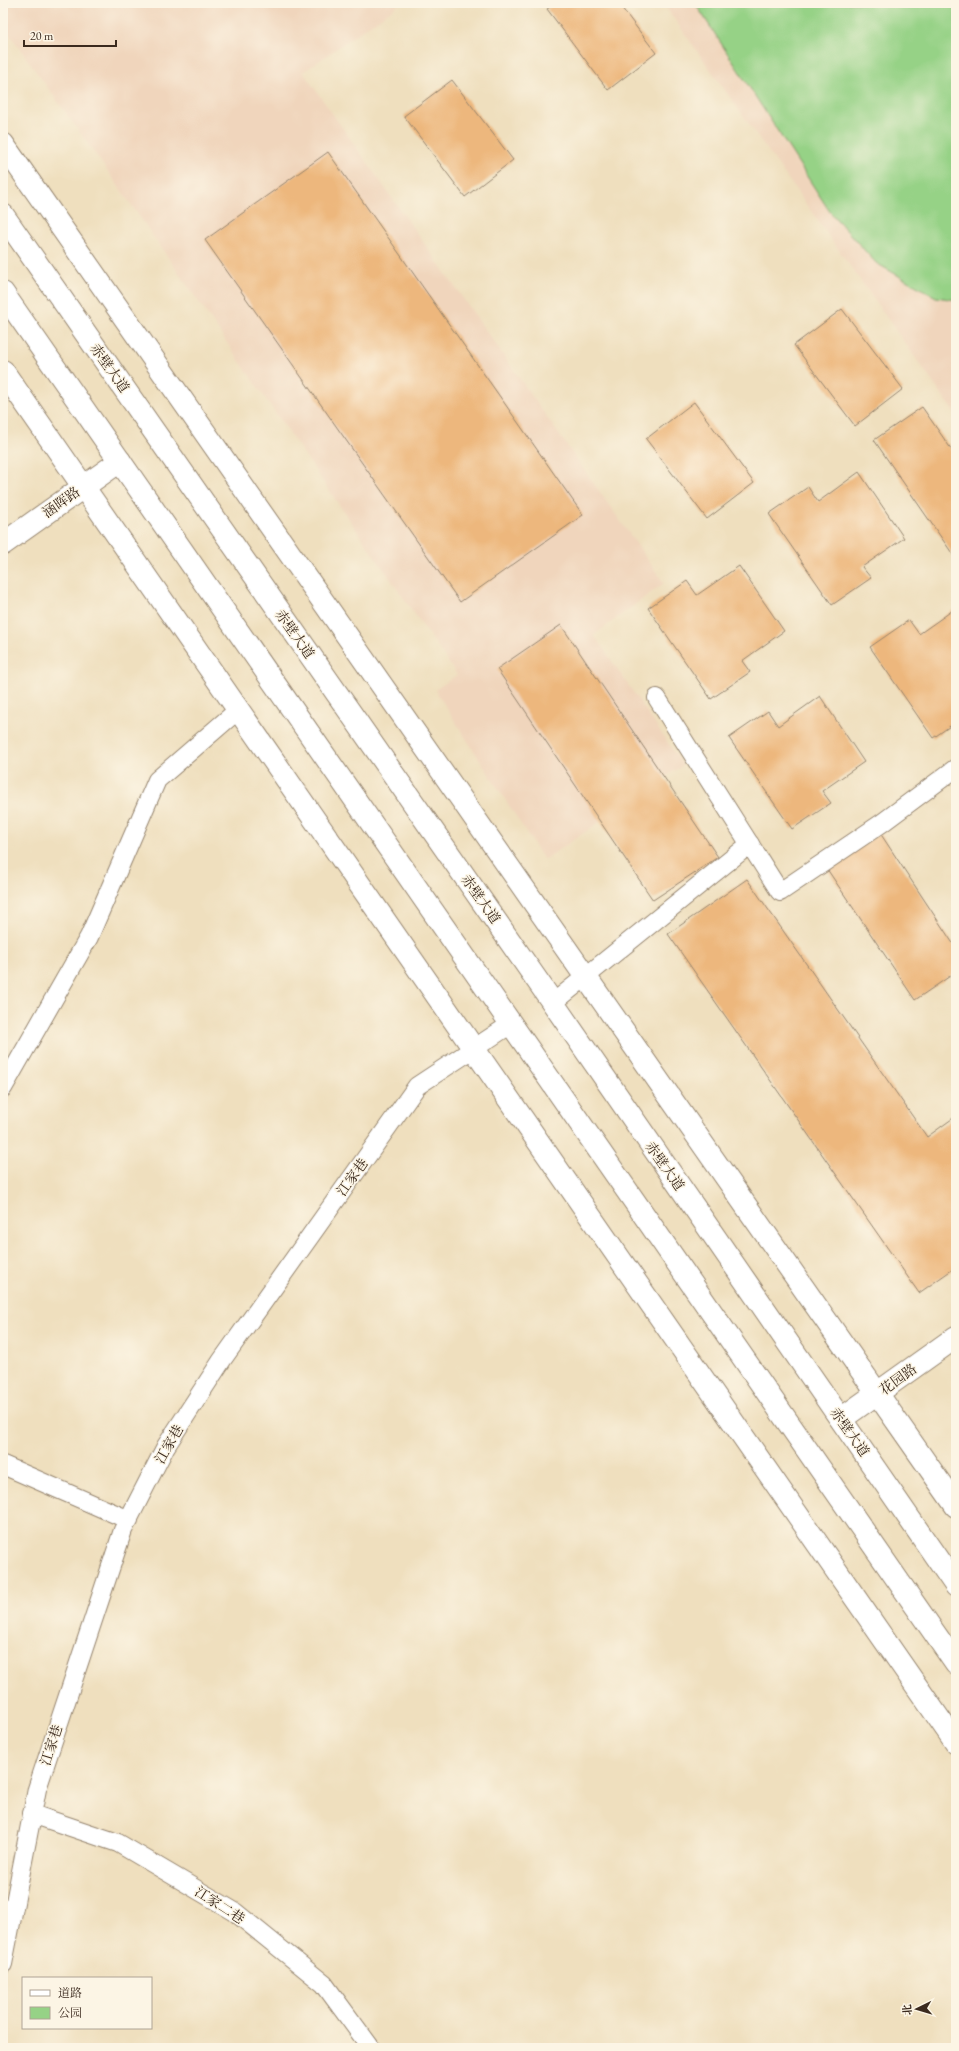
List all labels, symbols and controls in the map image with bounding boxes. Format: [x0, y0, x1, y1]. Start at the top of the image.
scale bar [24, 22, 116, 48]
text: 20 m [30, 28, 54, 44]
street label: 赤壁大道 [87, 340, 133, 396]
street label: 涵晖路 [39, 483, 83, 521]
street label: 赤壁大道 [272, 606, 318, 662]
street label: 赤壁大道 [458, 871, 504, 927]
street label: 赤壁大道 [642, 1138, 688, 1194]
street label: 江家巷 [332, 1155, 372, 1199]
street label: 花园路 [876, 1359, 920, 1399]
street label: 赤壁大道 [827, 1404, 873, 1460]
street label: 江家巷 [151, 1421, 187, 1467]
street label: 江家巷 [36, 1722, 66, 1768]
street label: 江家二巷 [192, 1882, 248, 1928]
legend [22, 1977, 152, 2029]
text: 道路 [58, 1985, 82, 2001]
north arrow [897, 1989, 937, 2029]
text: 北 [900, 2004, 914, 2016]
text: 公园 [58, 2005, 82, 2021]

